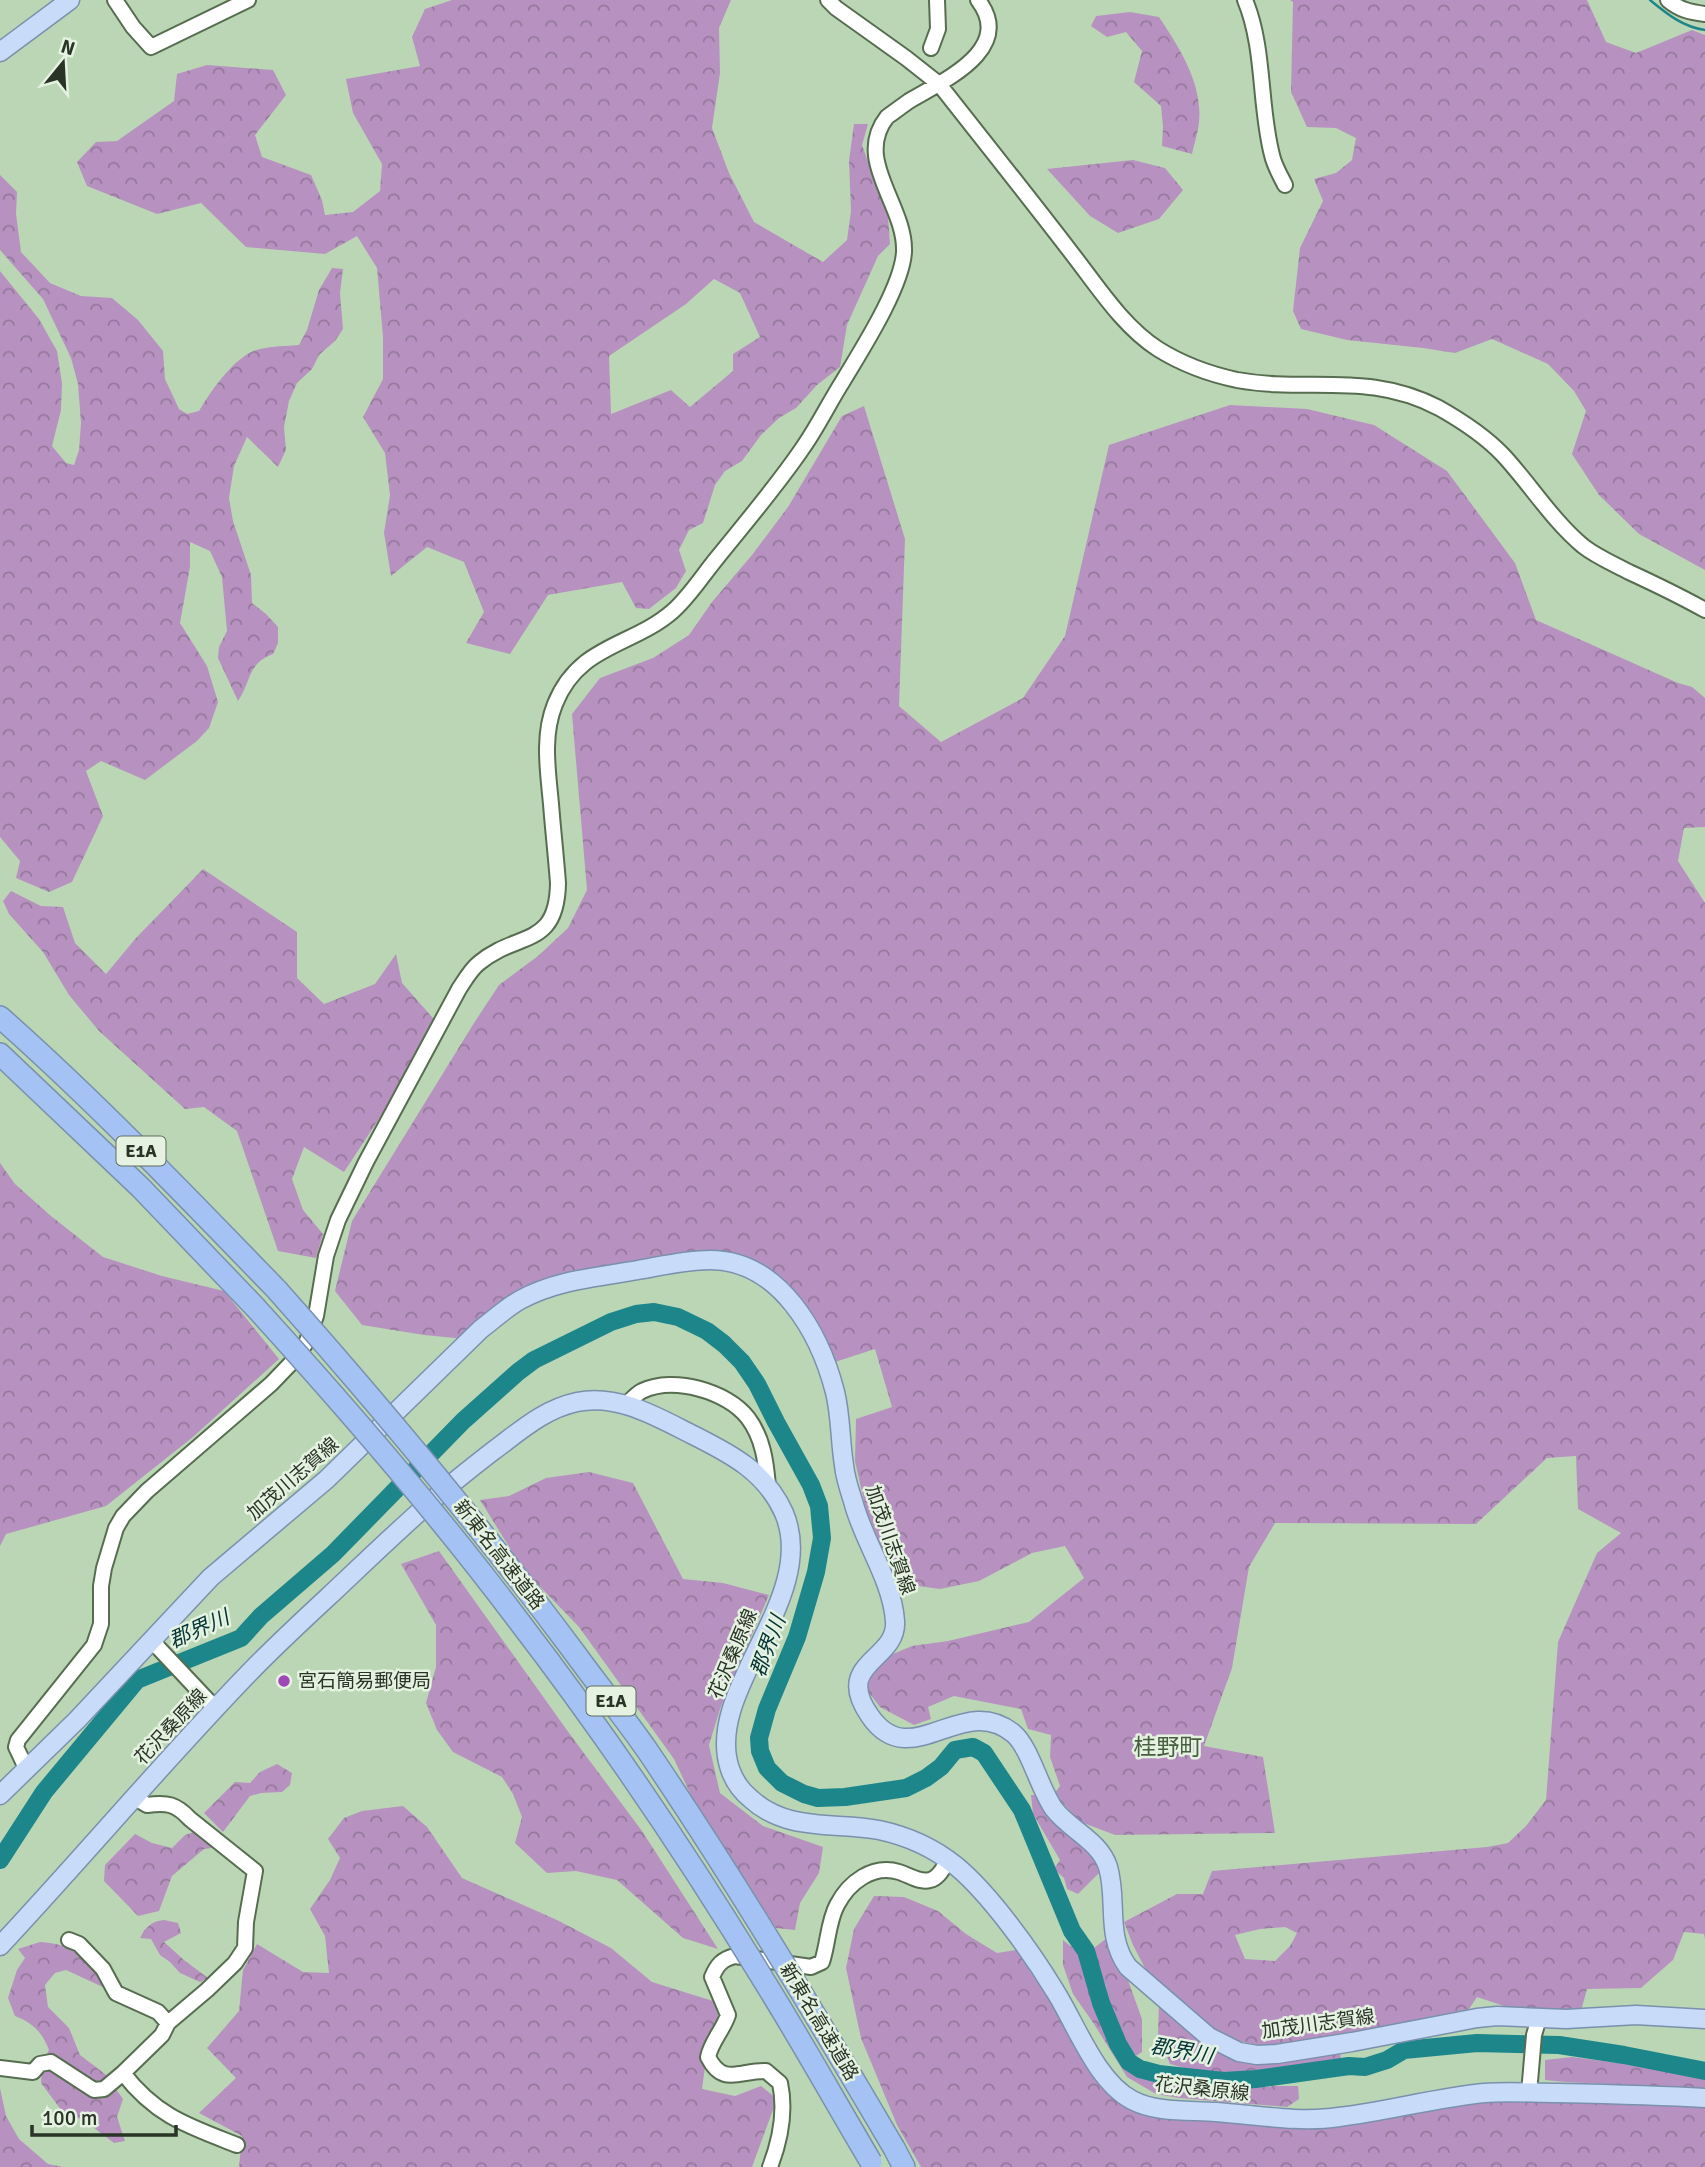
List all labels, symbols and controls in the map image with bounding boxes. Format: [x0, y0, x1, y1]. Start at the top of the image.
north arrow [28, 28, 98, 98]
text: N [58, 34, 78, 61]
road number: E1A [116, 1136, 166, 1166]
street label: 加茂川志賀線 [242, 1433, 344, 1525]
street label: 加茂川志賀線 [860, 1482, 920, 1598]
street label: 新東名高速道路 [449, 1495, 549, 1615]
water label: 郡界川 [165, 1603, 235, 1654]
street label: 花沢桑原線 [703, 1606, 763, 1702]
water label: 郡界川 [745, 1610, 792, 1680]
place label: 宮石簡易郵便局 [298, 1669, 431, 1693]
marker: 宮石簡易郵便局 [276, 1673, 292, 1689]
street label: 花沢桑原線 [130, 1684, 212, 1770]
road number: E1A [586, 1686, 636, 1716]
district label: 桂野町 [1134, 1733, 1203, 1762]
street label: 新東名高速道路 [774, 1959, 864, 2085]
street label: 加茂川志賀線 [1260, 2004, 1376, 2044]
water label: 郡界川 [1149, 2033, 1217, 2070]
street label: 花沢桑原線 [1153, 2072, 1251, 2106]
scale bar [32, 2094, 175, 2138]
text: 100 m [42, 2105, 97, 2131]

